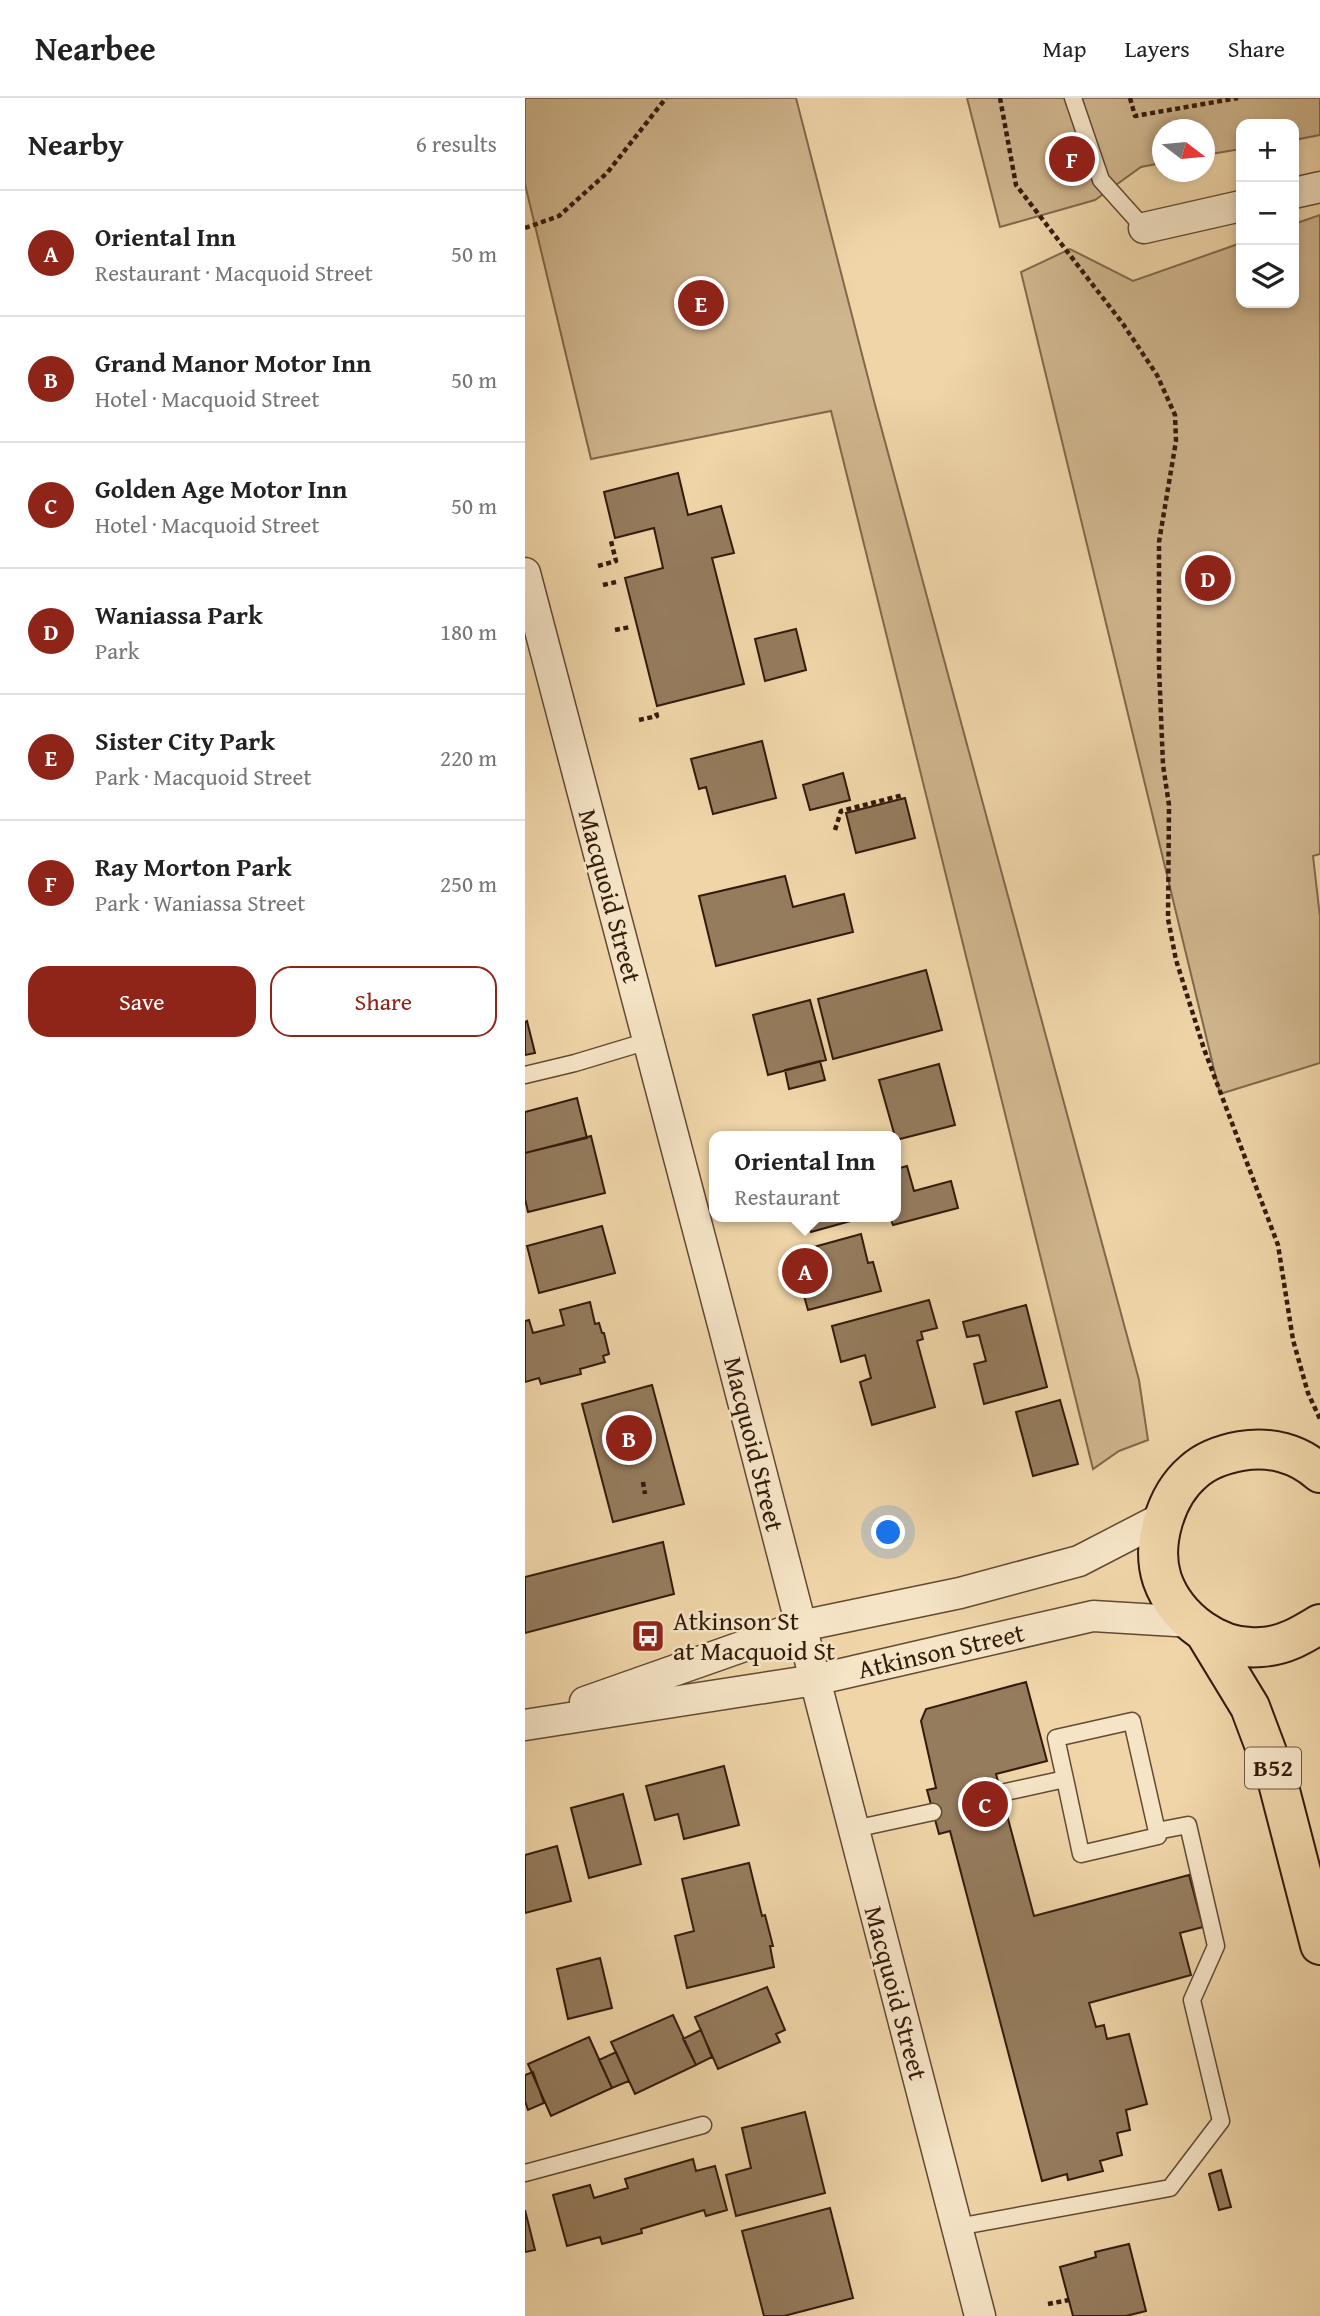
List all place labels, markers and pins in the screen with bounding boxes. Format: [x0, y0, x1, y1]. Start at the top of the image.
pin: F [1049, 133, 1095, 185]
pin: E [678, 277, 724, 329]
pin: D [1185, 552, 1231, 604]
pin: A [782, 1245, 828, 1297]
pin: B [606, 1412, 652, 1464]
place label: Atkinson St at Macquoid St [673, 1601, 835, 1670]
bus stop icon: Atkinson St at Macquoid St [629, 1617, 667, 1655]
pin: C [962, 1778, 1008, 1830]

